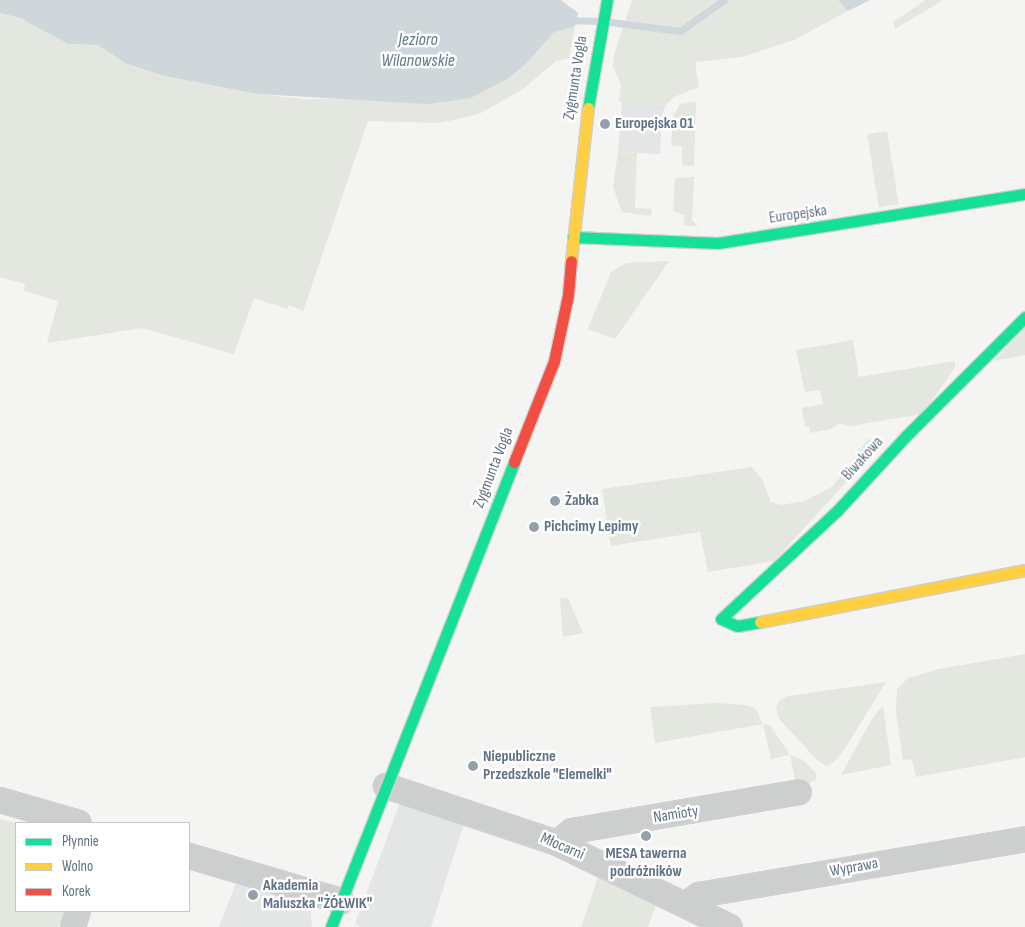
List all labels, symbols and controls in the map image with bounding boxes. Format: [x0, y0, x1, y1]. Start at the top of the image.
water label: Jezioro Wilanowskie [381, 30, 455, 72]
street label: Zygmunta Vogla [560, 35, 592, 121]
place label: Europejska 01 [615, 114, 693, 134]
marker: Europejska 01 [599, 118, 611, 130]
street label: Europejska [768, 201, 828, 229]
street label: Zygmunta Vogla [470, 425, 518, 511]
street label: Biwakowa [838, 433, 888, 485]
place label: Żabka [565, 491, 599, 511]
marker: Żabka [549, 495, 561, 507]
place label: Pichcimy Lepimy [544, 517, 638, 537]
marker: Pichcimy Lepimy [528, 521, 540, 533]
place label: Niepubliczne Przedszkole "Elemelki" [483, 747, 612, 785]
marker: Niepubliczne Przedszkole "Elemelki" [467, 760, 479, 772]
street label: Namioty [652, 802, 700, 828]
legend [15, 822, 190, 912]
street label: Młocarni [537, 829, 587, 865]
marker: MESA tawerna podróżników [640, 830, 652, 842]
text: Płynnie [62, 832, 99, 851]
place label: MESA tawerna podróżników [605, 844, 687, 882]
street label: Wyprawa [828, 854, 880, 882]
text: Wolno [62, 857, 93, 876]
place label: Akademia Maluszka "ŻÓŁWIK" [263, 876, 372, 914]
text: Korek [62, 882, 91, 901]
marker: Akademia Maluszka "ŻÓŁWIK" [247, 889, 259, 901]

